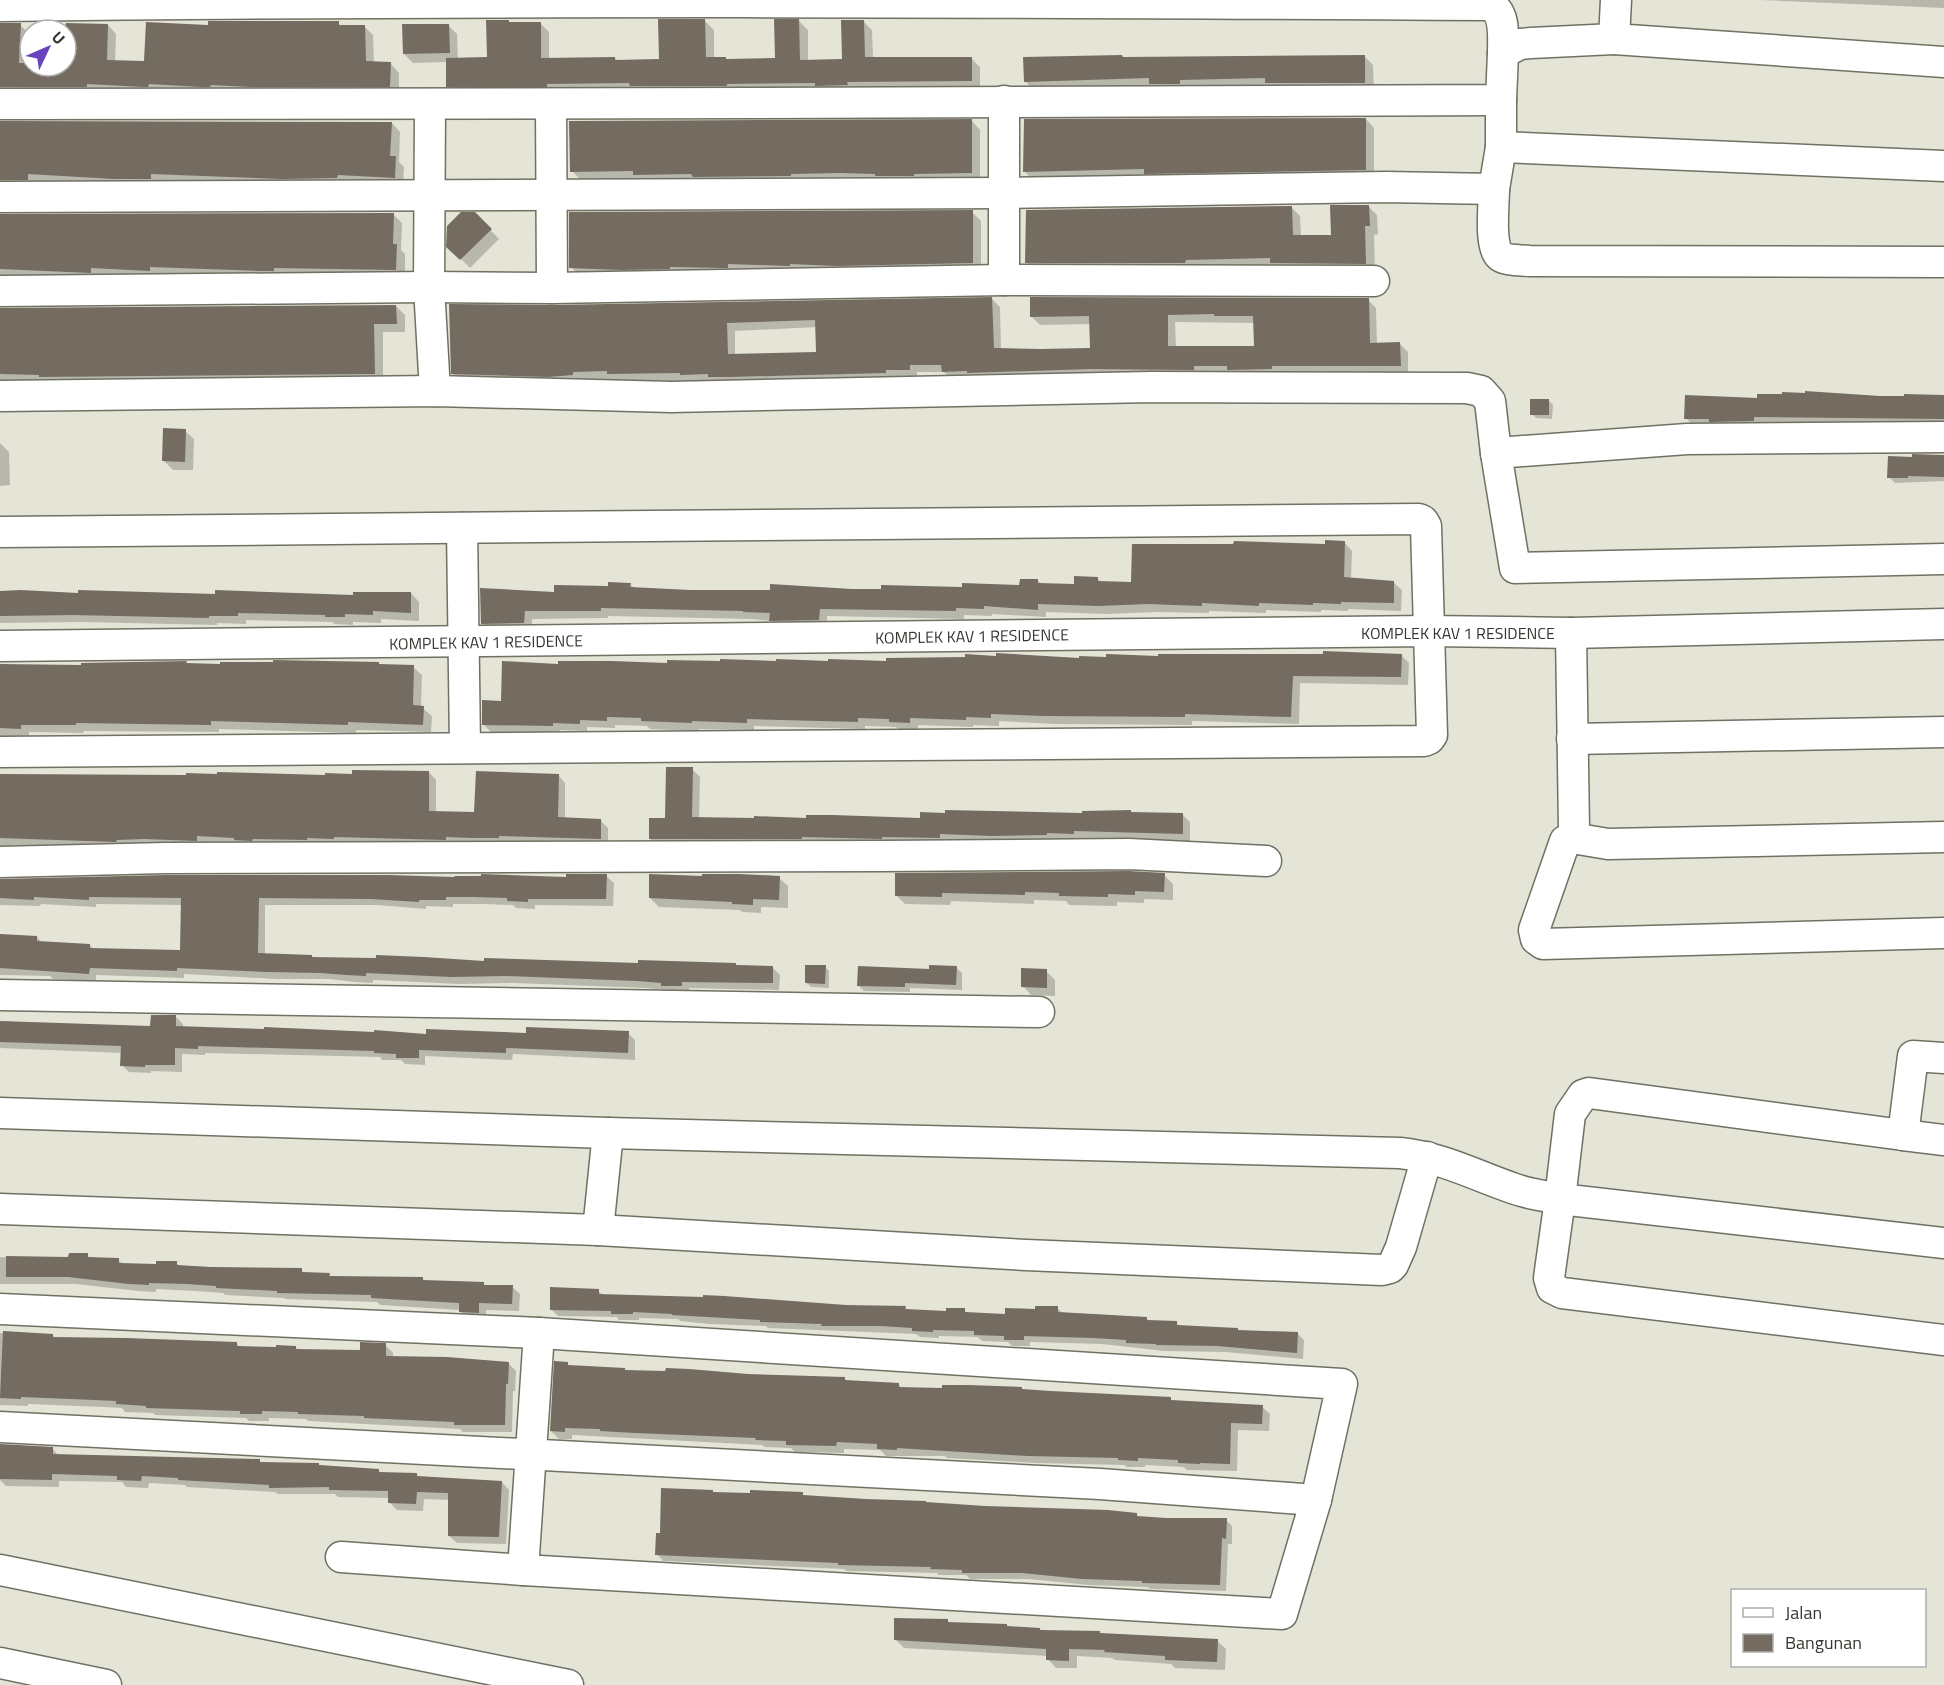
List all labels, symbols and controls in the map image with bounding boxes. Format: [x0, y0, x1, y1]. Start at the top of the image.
north arrow [18, 18, 78, 78]
text: U [47, 25, 71, 50]
street label: KOMPLEK KAV 1 RESIDENCE [1361, 621, 1555, 645]
street label: KOMPLEK KAV 1 RESIDENCE [875, 622, 1069, 650]
street label: KOMPLEK KAV 1 RESIDENCE [389, 628, 583, 656]
legend [1731, 1589, 1926, 1667]
text: Jalan [1785, 1599, 1822, 1626]
text: Bangunan [1785, 1629, 1862, 1656]

